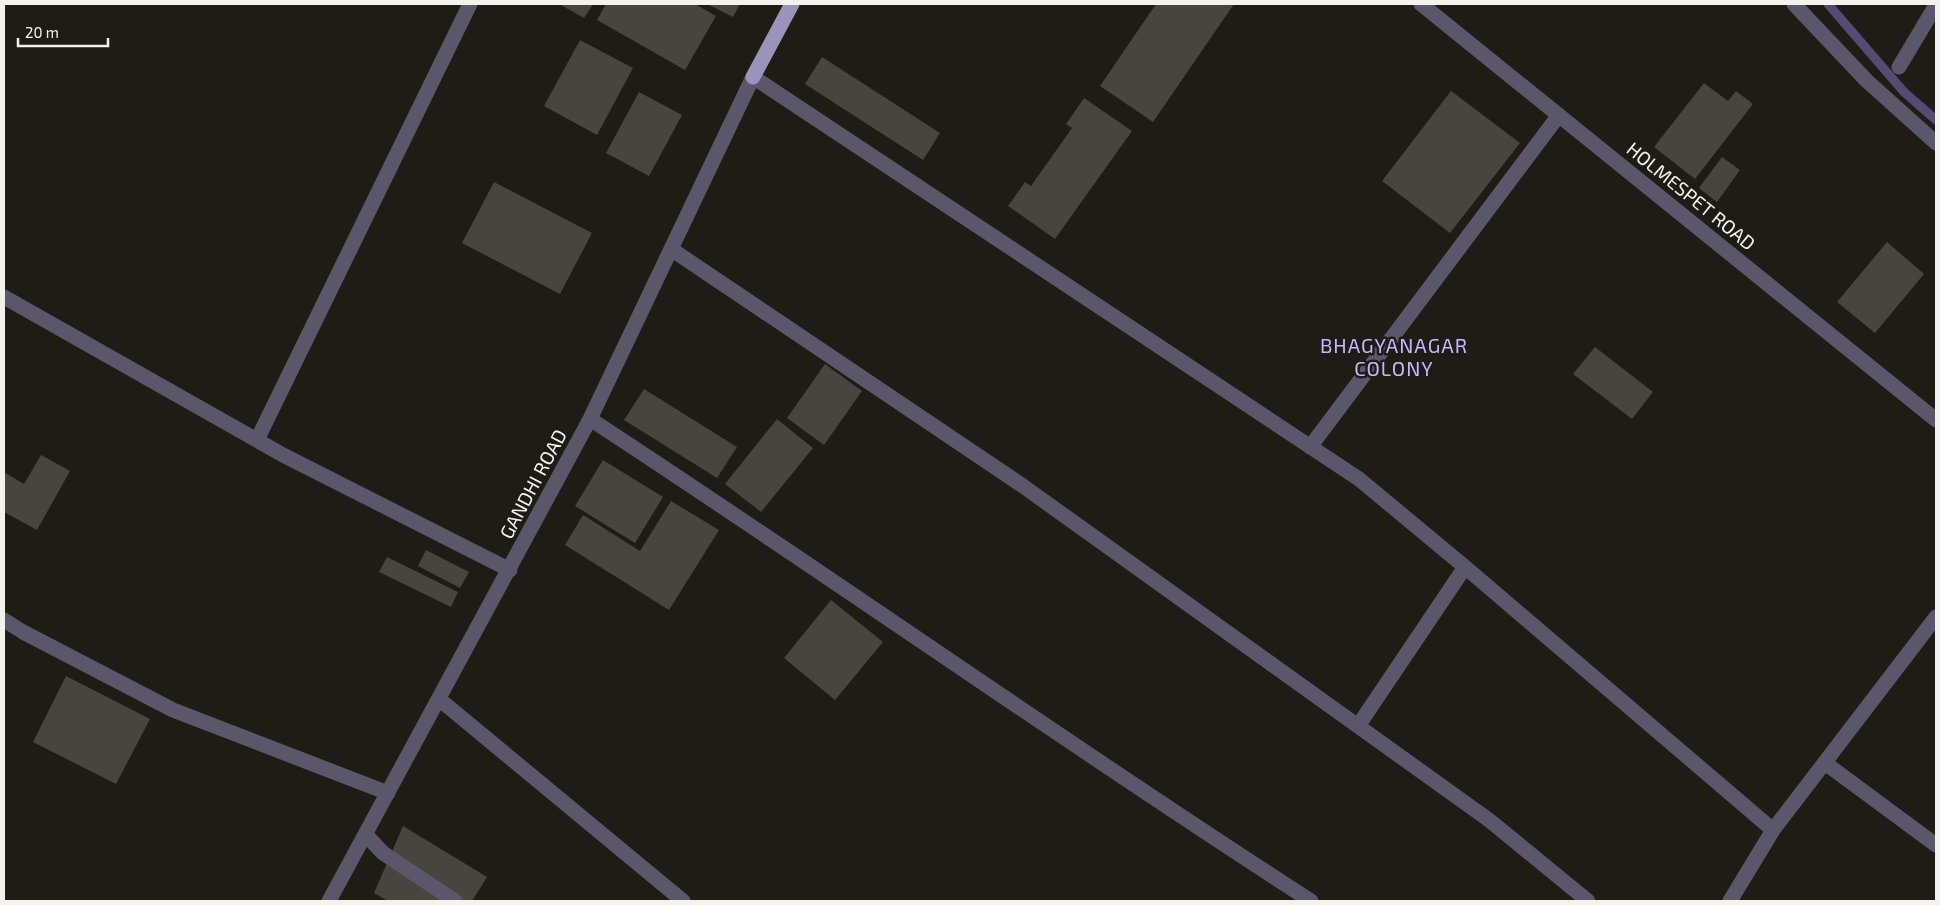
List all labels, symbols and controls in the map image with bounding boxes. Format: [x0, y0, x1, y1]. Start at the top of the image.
scale bar [18, 15, 108, 47]
text: 20 m [25, 23, 59, 41]
street label: HOLMESPET ROAD [1622, 137, 1760, 254]
district label: BHAGYANAGAR COLONY [1320, 333, 1468, 380]
street label: GANDHI ROAD [494, 425, 571, 542]

